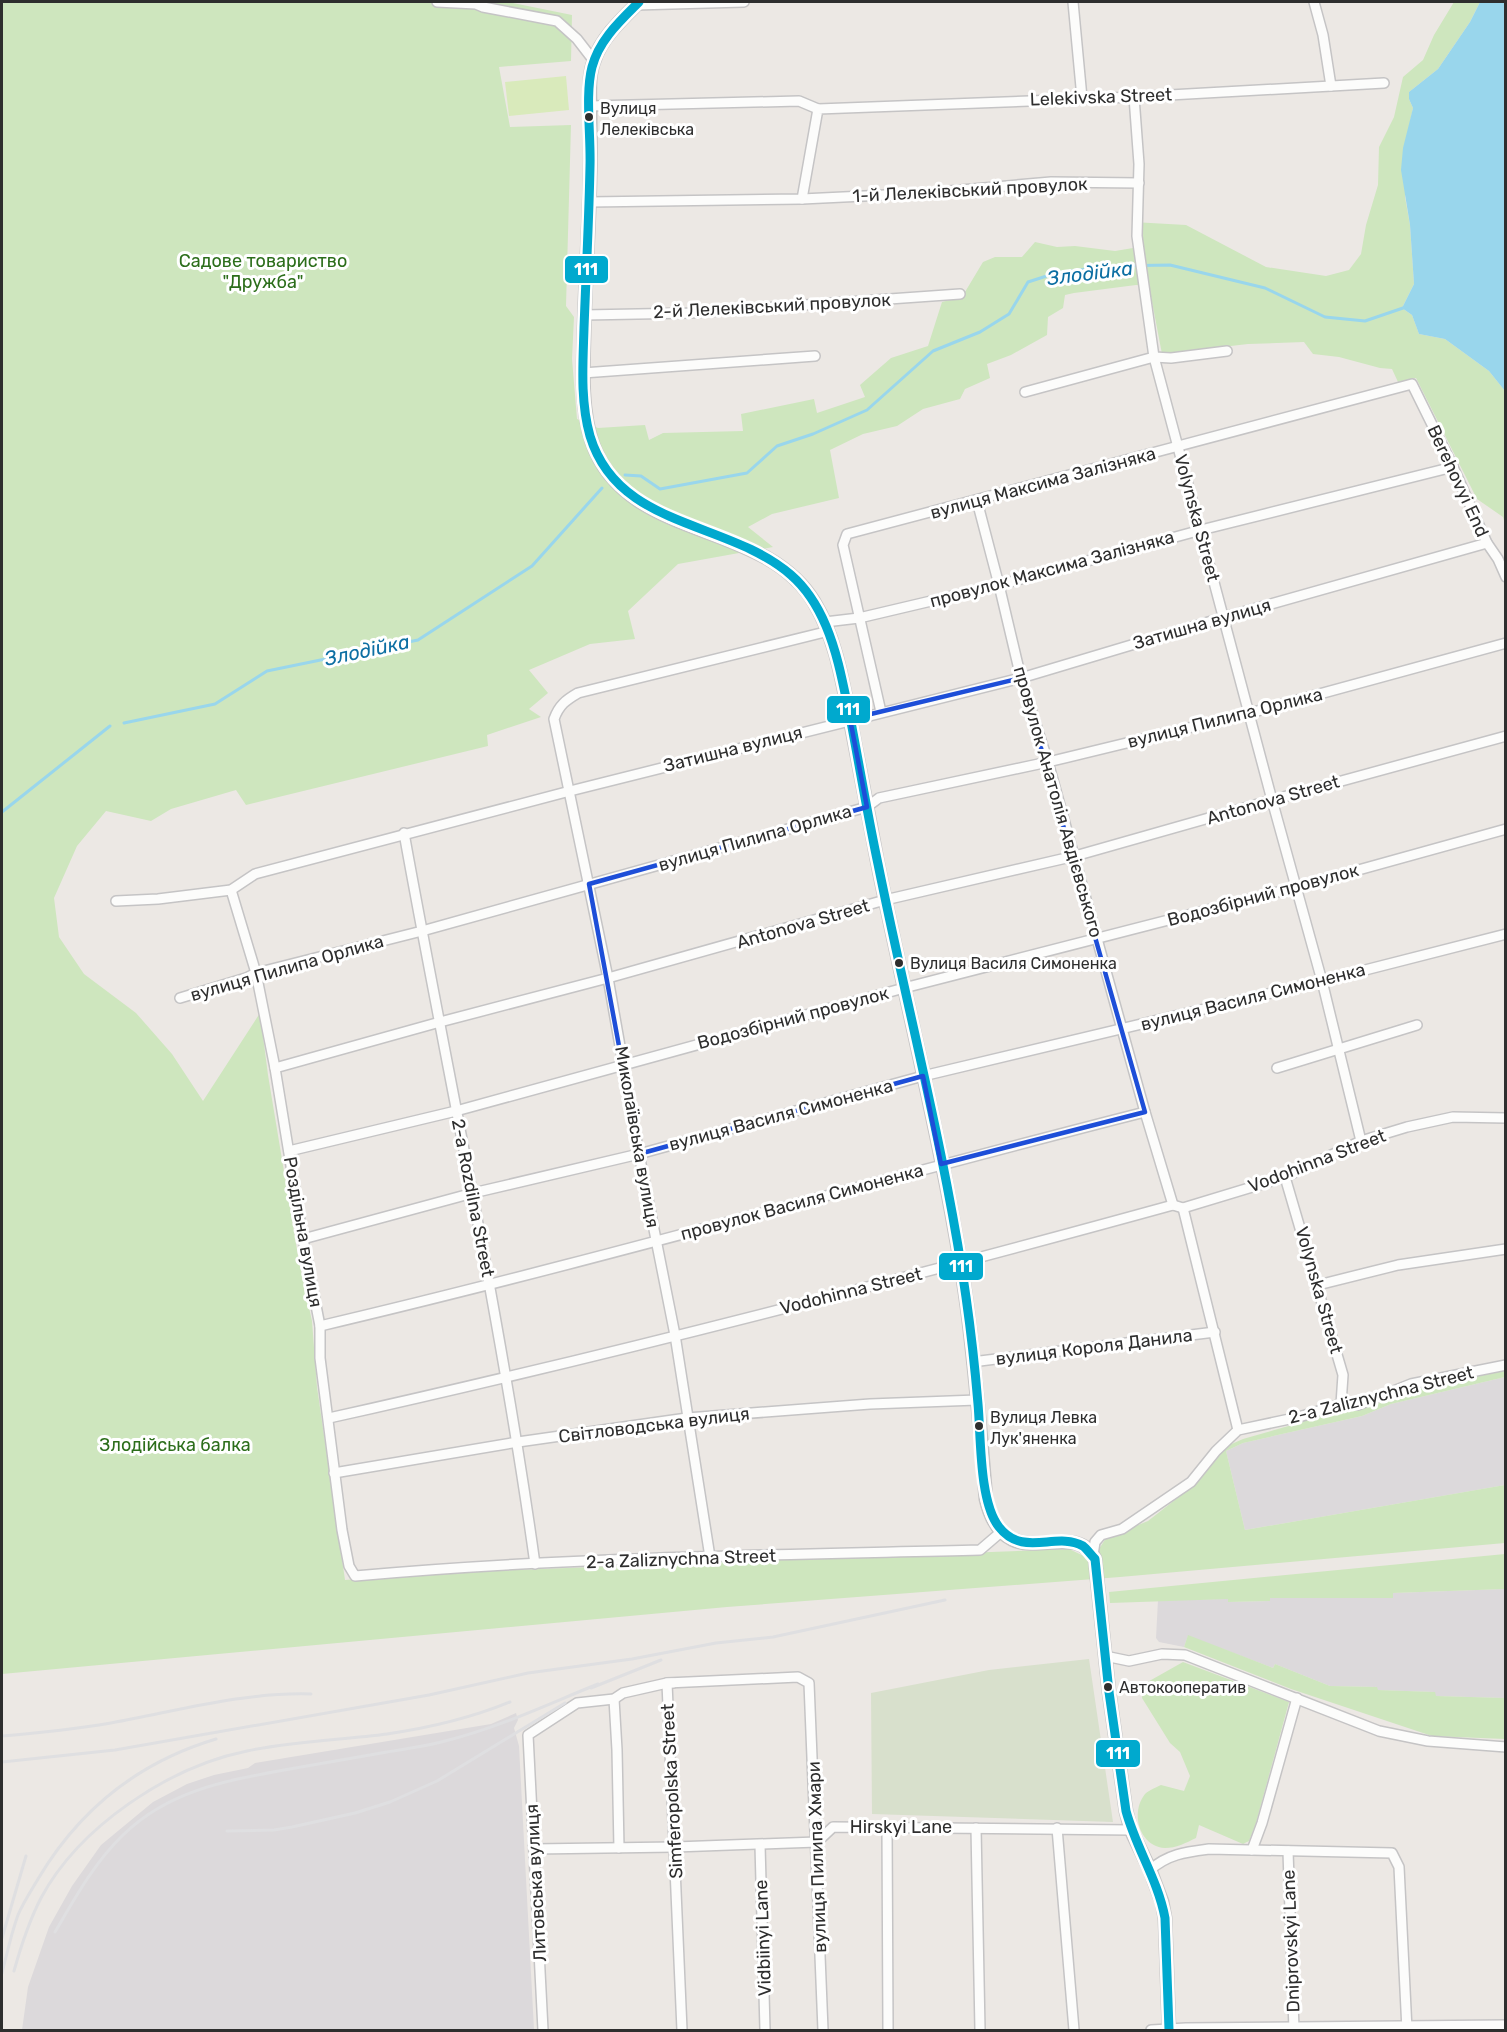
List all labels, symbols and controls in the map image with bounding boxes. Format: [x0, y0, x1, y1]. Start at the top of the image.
street label: Lelekivska Street [1029, 84, 1173, 110]
place label: Вулиця Лелеківська [600, 99, 694, 139]
marker: Вулиця Лелеківська [583, 111, 595, 123]
street label: 1-й Лелеківський провулок [852, 173, 1089, 207]
park label: Садове товариство "Дружба" [179, 250, 347, 293]
line badge: 111 [564, 255, 609, 284]
water label: Злодійка [1045, 256, 1135, 290]
text: 111 [574, 260, 598, 279]
street label: 2-й Лелеківський провулок [653, 289, 892, 323]
street label: Berehovyi End [1422, 422, 1494, 540]
street label: вулиця Максима Залізняка [928, 442, 1158, 524]
street label: Volynska Street [1169, 452, 1225, 584]
street label: провулок Максима Залізняка [927, 526, 1177, 612]
street label: Затишна вулиця [1130, 594, 1274, 654]
water label: Злодійка [321, 629, 412, 671]
street label: провулок Анатолія Авдієвського [1009, 664, 1107, 940]
street label: вулиця Пилипа Орлика [1125, 683, 1325, 753]
line badge: 111 [826, 695, 871, 724]
text: 111 [836, 700, 860, 719]
street label: Затишна вулиця [661, 721, 805, 777]
street label: Antonova Street [1204, 771, 1342, 829]
street label: вулиця Пилипа Орлика [656, 800, 854, 876]
street label: Водозбірний провулок [1165, 859, 1361, 931]
street label: Antonova Street [734, 895, 872, 953]
street label: вулиця Пилипа Орлика [188, 930, 386, 1006]
place label: Вулиця Василя Симоненка [910, 954, 1117, 973]
marker: Вулиця Василя Симоненка [893, 957, 905, 969]
street label: вулиця Василя Симоненка [1138, 958, 1368, 1036]
street label: Водозбірний провулок [695, 982, 891, 1054]
street label: Миколаївська вулиця [610, 1044, 664, 1230]
street label: вулиця Василя Симоненка [667, 1075, 895, 1155]
street label: 2-a Rozdilna Street [447, 1117, 499, 1279]
street label: Vodohinna Street [1245, 1125, 1389, 1197]
street label: Роздільна вулиця [279, 1155, 327, 1309]
street label: провулок Василя Симоненка [678, 1159, 926, 1245]
street label: Volynska Street [1290, 1224, 1348, 1356]
line badge: 111 [938, 1252, 984, 1281]
text: 111 [949, 1257, 973, 1276]
street label: Vodohinna Street [778, 1263, 924, 1319]
street label: вулиця Короля Данила [994, 1324, 1194, 1370]
street label: 2-a Zaliznychna Street [1286, 1361, 1476, 1429]
street label: Світловодська вулиця [557, 1402, 751, 1448]
place label: Вулиця Левка Лук'яненка [990, 1408, 1097, 1448]
marker: Вулиця Левка Лук'яненка [973, 1420, 985, 1432]
park label: Злодійська балка [99, 1434, 251, 1456]
street label: 2-a Zaliznychna Street [586, 1545, 776, 1573]
place label: Автокооператив [1119, 1678, 1246, 1697]
marker: Автокооператив [1102, 1681, 1114, 1693]
street label: Simferopolska Street [656, 1703, 688, 1879]
line badge: 111 [1095, 1739, 1141, 1768]
text: 111 [1106, 1744, 1130, 1763]
street label: вулиця Пилипа Хмари [803, 1761, 831, 1953]
street label: Литовська вулиця [521, 1804, 551, 1962]
street label: Hirskyi Lane [850, 1816, 952, 1838]
street label: Dniprovskyi Lane [1278, 1869, 1304, 2013]
street label: Vidbiinyi Lane [750, 1879, 776, 1997]

